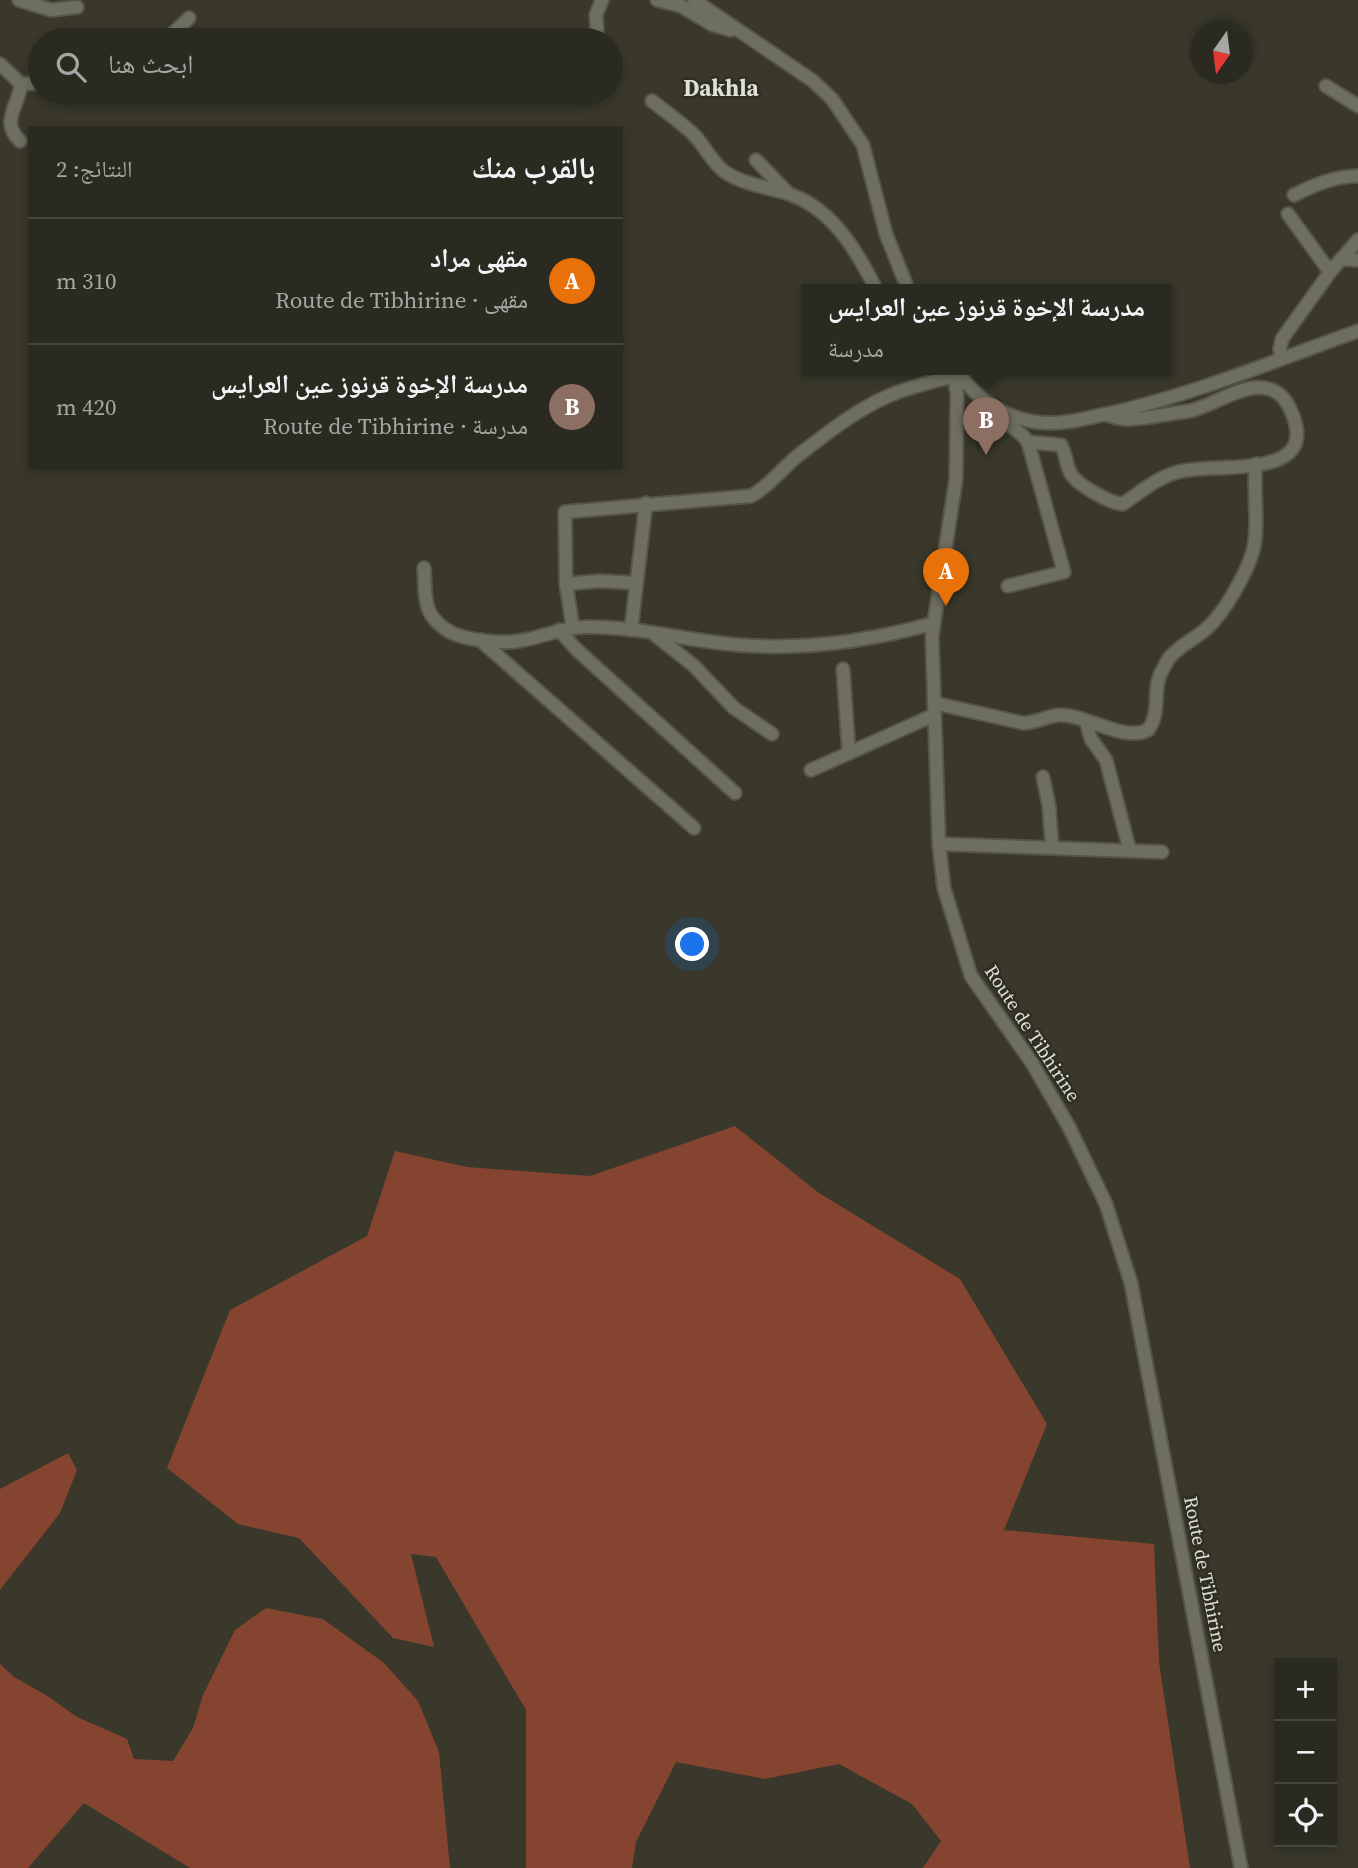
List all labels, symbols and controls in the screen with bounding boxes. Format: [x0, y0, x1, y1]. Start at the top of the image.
north arrow [1190, 21, 1253, 84]
search box [28, 28, 623, 105]
text: ابحث هنا [108, 46, 193, 82]
icon: search [52, 48, 90, 86]
district label: Dakhla [683, 72, 760, 104]
text: بالقرب منك [471, 147, 595, 188]
text: النتائج: 2 [56, 153, 133, 185]
text: مقهى مراد [430, 240, 528, 276]
text: 310 m [56, 265, 117, 297]
text: A [564, 265, 580, 297]
text: مقهى · Route de Tibhirine [275, 284, 528, 316]
popup [801, 284, 1172, 375]
text: مدرسة الإخوة قرنوز عين العرايس [828, 289, 1145, 325]
text: مدرسة [828, 333, 884, 365]
text: مدرسة الإخوة قرنوز عين العرايس [211, 366, 528, 402]
text: 420 m [56, 391, 117, 423]
text: B [565, 391, 580, 423]
pin: B [963, 397, 1009, 455]
text: مدرسة · Route de Tibhirine [263, 410, 528, 442]
pin: A [923, 548, 969, 606]
your location [675, 927, 709, 961]
street label: Route de Tibhirine [979, 960, 1087, 1106]
street label: Route de Tibhirine [1178, 1494, 1234, 1654]
map controls [1274, 1658, 1337, 1847]
button: + [1274, 1658, 1337, 1721]
button: − [1274, 1721, 1337, 1784]
button: locate [1274, 1784, 1337, 1847]

